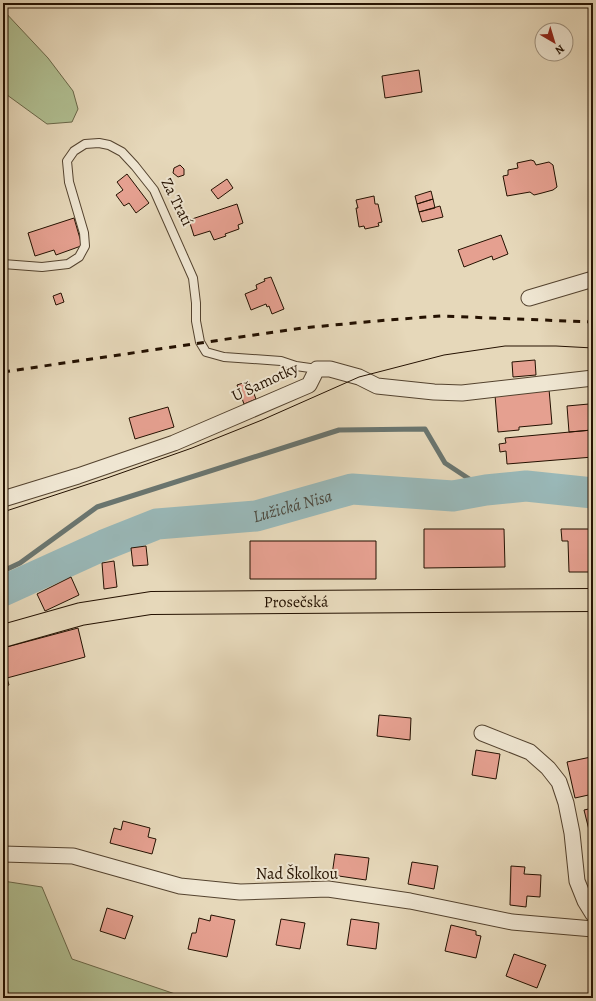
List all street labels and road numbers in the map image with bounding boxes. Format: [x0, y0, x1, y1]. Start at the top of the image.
street label: Za Tratí [156, 174, 198, 230]
street label: U Šamotky [228, 357, 303, 407]
street label: Prosečská [264, 591, 329, 613]
street label: Nad Školkou [256, 863, 339, 885]

